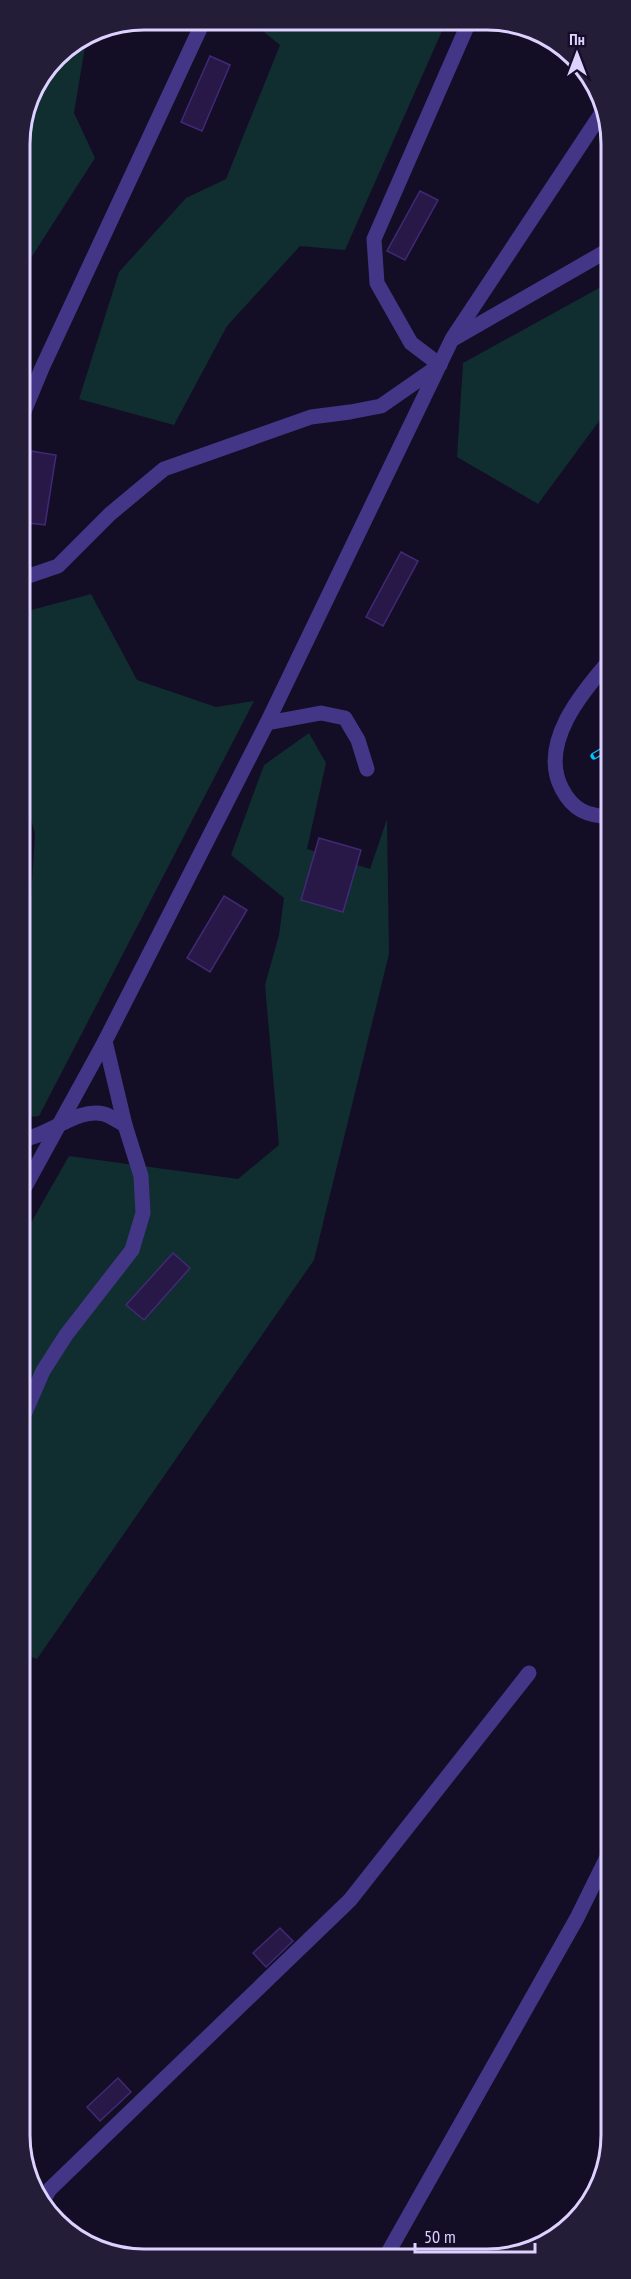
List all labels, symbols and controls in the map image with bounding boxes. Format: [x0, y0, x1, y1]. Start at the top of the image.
north arrow [547, 24, 607, 84]
text: Пн [569, 29, 585, 49]
scale bar [415, 2216, 535, 2254]
text: 50 m [424, 2225, 456, 2248]

